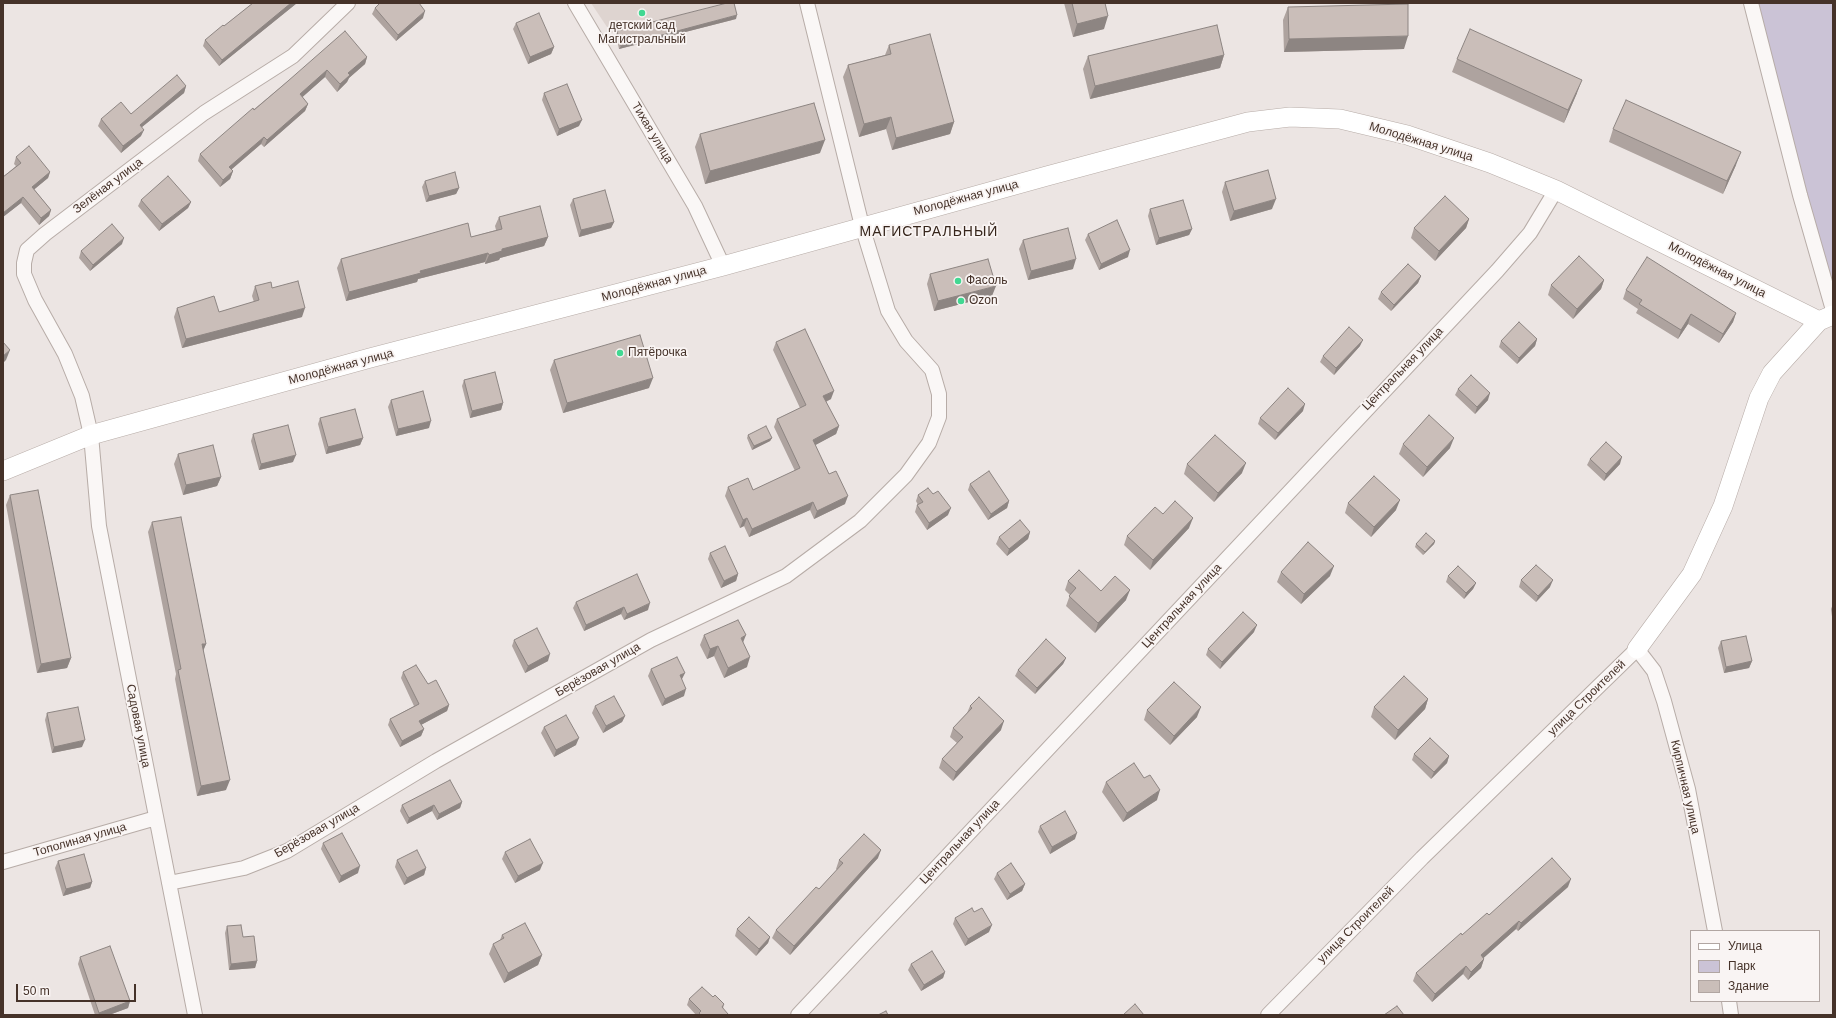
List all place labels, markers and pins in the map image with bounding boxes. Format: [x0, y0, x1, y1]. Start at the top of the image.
marker: детский сад Магистральный [637, 8, 647, 18]
place label: детский сад Магистральный [598, 19, 686, 47]
place label: Фасоль [966, 274, 1008, 288]
marker: Фасоль [953, 276, 963, 286]
place label: Ozon [969, 294, 998, 308]
marker: Ozon [956, 296, 966, 306]
place label: Пятёрочка [628, 346, 687, 360]
marker: Пятёрочка [615, 348, 625, 358]

